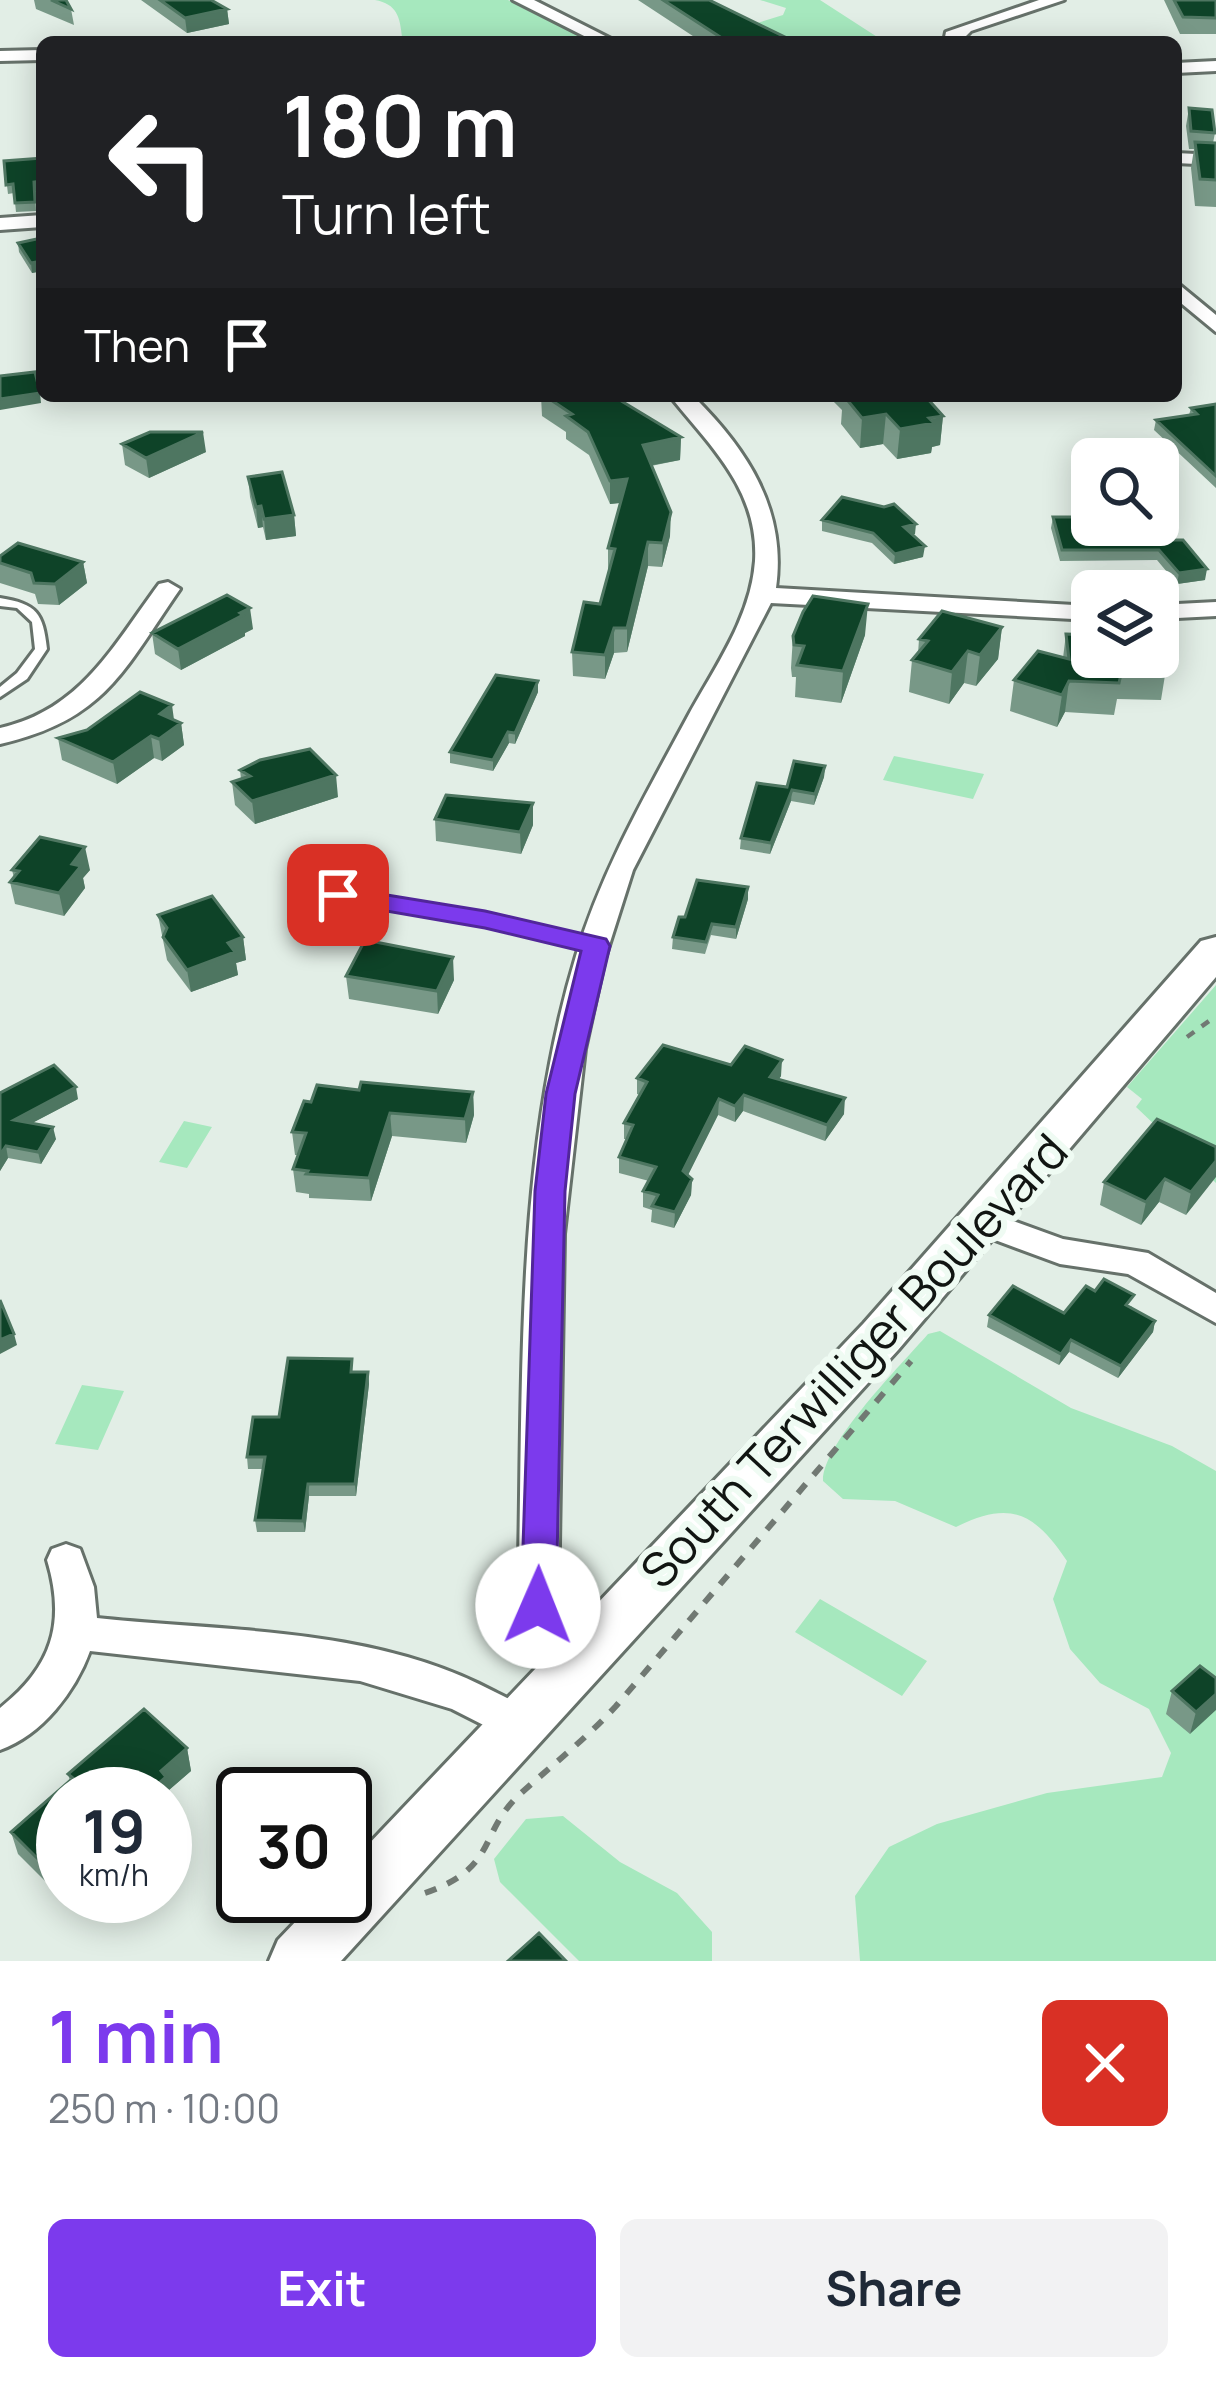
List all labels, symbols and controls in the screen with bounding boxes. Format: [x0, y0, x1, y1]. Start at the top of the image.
text: 180 m [282, 67, 518, 182]
icon: left [84, 84, 240, 240]
text: Turn left [282, 176, 491, 250]
icon: arrive [214, 312, 280, 378]
text: Then [84, 314, 190, 376]
map controls [1071, 438, 1179, 678]
button: search [1071, 438, 1179, 546]
button: layers [1071, 570, 1179, 678]
pin [287, 844, 389, 946]
icon: arrive [305, 862, 371, 928]
street label: South Terwilliger Boulevard [625, 1119, 1081, 1601]
position arrow [475, 1543, 601, 1669]
speed limit sign: 30 [216, 1767, 372, 1923]
text: 19 [82, 1789, 146, 1871]
text: km/h [79, 1854, 149, 1895]
text: 1 min [48, 1986, 224, 2085]
button: close [1042, 2000, 1168, 2126]
text: 250 m · 10:00 [48, 2081, 280, 2135]
button: Exit [48, 2219, 596, 2357]
button: Share [620, 2219, 1168, 2357]

